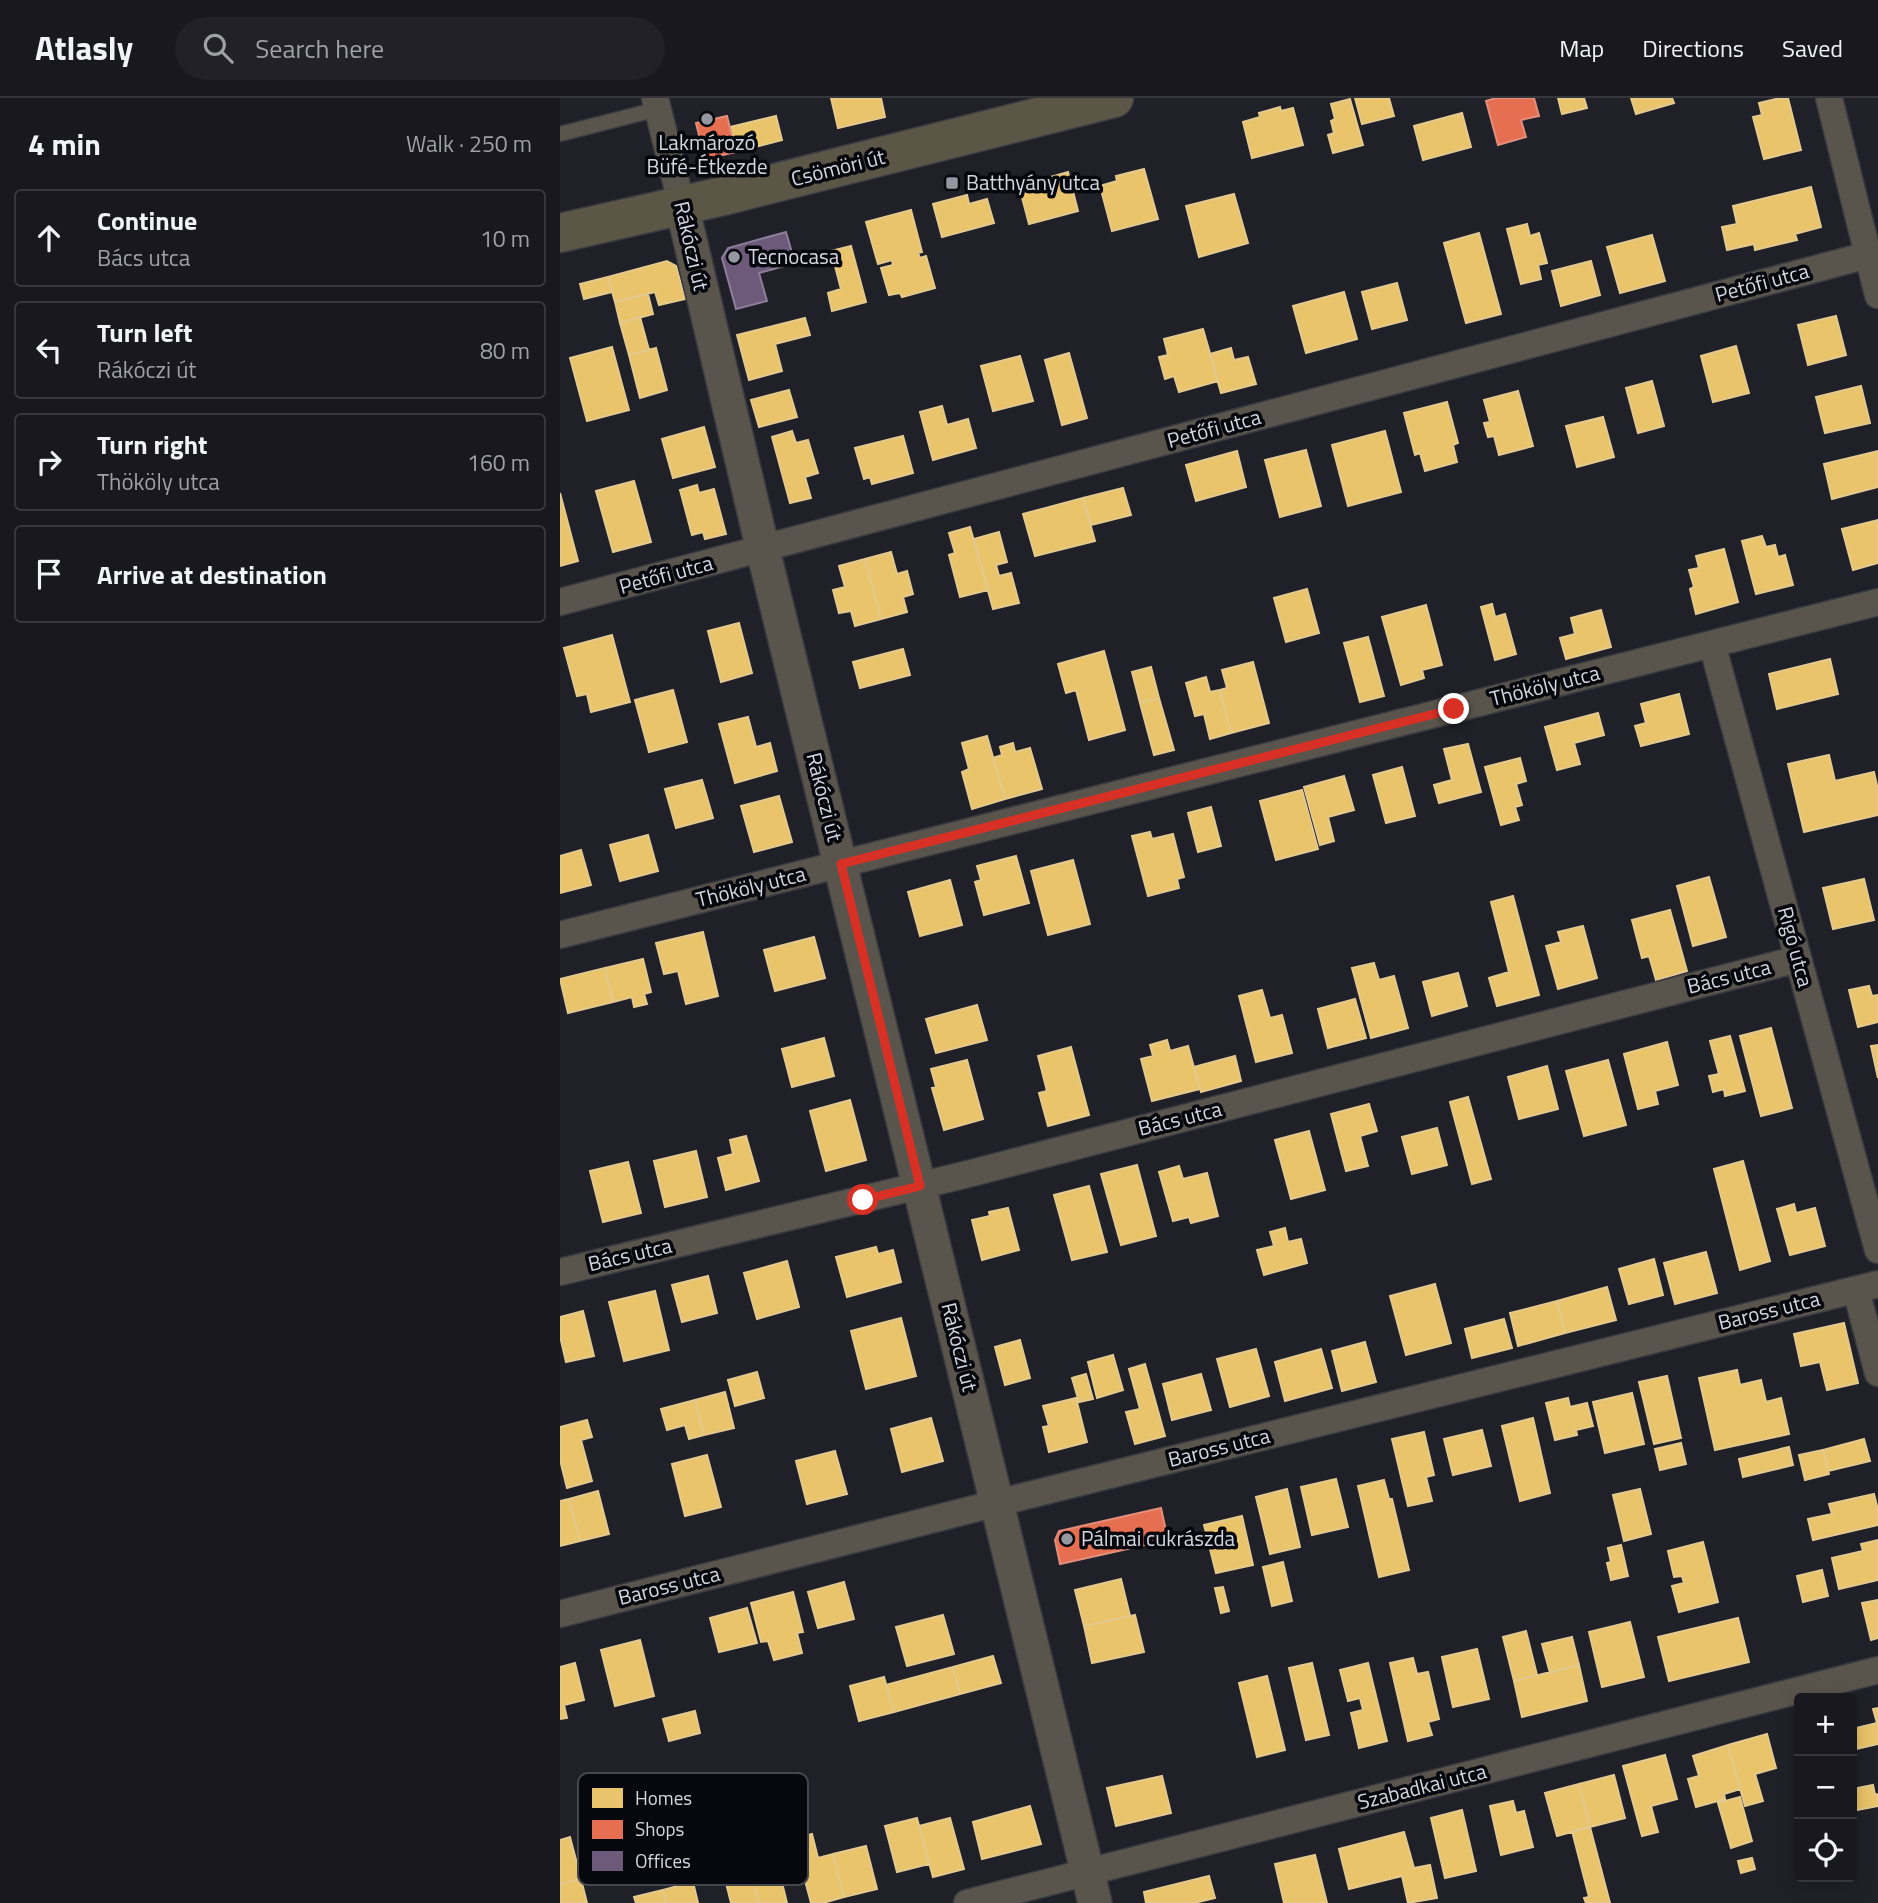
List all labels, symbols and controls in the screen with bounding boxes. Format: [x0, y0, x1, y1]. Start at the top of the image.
search box [175, 17, 665, 80]
text: Atlasly [35, 23, 133, 73]
icon: search [199, 29, 237, 67]
text: Search here [255, 29, 384, 68]
text: Map [1559, 30, 1604, 66]
text: Directions [1642, 30, 1744, 66]
text: Saved [1782, 30, 1843, 66]
marker: Lakmározó Büfé-Étkezde [699, 111, 715, 127]
text: 4 min [28, 121, 101, 167]
text: Walk · 250 m [406, 126, 532, 161]
place label: Lakmározó Büfé-Étkezde [646, 126, 768, 182]
street label: Csömöri út [787, 140, 889, 194]
place label: Batthyány utca [966, 166, 1100, 198]
marker: Batthyány utca [944, 175, 960, 191]
street label: Rákóczi út [666, 198, 718, 294]
text: Continue [97, 201, 197, 240]
icon: ahead [30, 219, 68, 257]
text: 10 m [480, 221, 530, 256]
text: Bács utca [97, 240, 190, 275]
place label: Tecnocasa [748, 240, 840, 272]
marker: Tecnocasa [726, 249, 742, 265]
street label: Petőfi utca [1711, 254, 1813, 310]
text: Turn left [97, 313, 192, 352]
icon: left [30, 331, 68, 369]
text: 80 m [480, 333, 530, 368]
text: Rákóczi út [97, 352, 196, 387]
street label: Petőfi utca [1163, 400, 1265, 456]
text: Turn right [97, 425, 208, 464]
icon: right [30, 443, 68, 481]
text: 160 m [467, 445, 530, 480]
text: Thököly utca [97, 464, 220, 499]
street label: Petőfi utca [615, 546, 717, 602]
icon: arrive [30, 555, 68, 593]
text: Arrive at destination [97, 555, 327, 594]
street label: Thököly utca [1486, 656, 1603, 714]
route end [1438, 693, 1469, 724]
street label: Rákóczi út [798, 749, 852, 845]
street label: Thököly utca [692, 857, 809, 915]
street label: Rigó utca [1770, 903, 1822, 991]
street label: Bács utca [1684, 950, 1774, 1002]
street label: Bács utca [1135, 1092, 1225, 1144]
route start [847, 1184, 878, 1215]
street label: Bács utca [585, 1229, 675, 1279]
street label: Baross utca [1714, 1282, 1824, 1338]
street label: Rákóczi út [933, 1299, 987, 1395]
street label: Baross utca [1164, 1419, 1274, 1475]
place label: Pálmai cukrászda [1081, 1522, 1236, 1554]
marker: Pálmai cukrászda [1059, 1531, 1075, 1547]
street label: Baross utca [614, 1557, 724, 1613]
map controls [1794, 1693, 1857, 1882]
button: + [1794, 1693, 1857, 1756]
street label: Szabadkai utca [1354, 1754, 1490, 1818]
button: − [1794, 1756, 1857, 1819]
legend [578, 1773, 808, 1885]
text: Homes [635, 1783, 692, 1812]
text: Shops [635, 1814, 685, 1843]
button: locate [1794, 1819, 1857, 1882]
text: Offices [635, 1846, 691, 1875]

